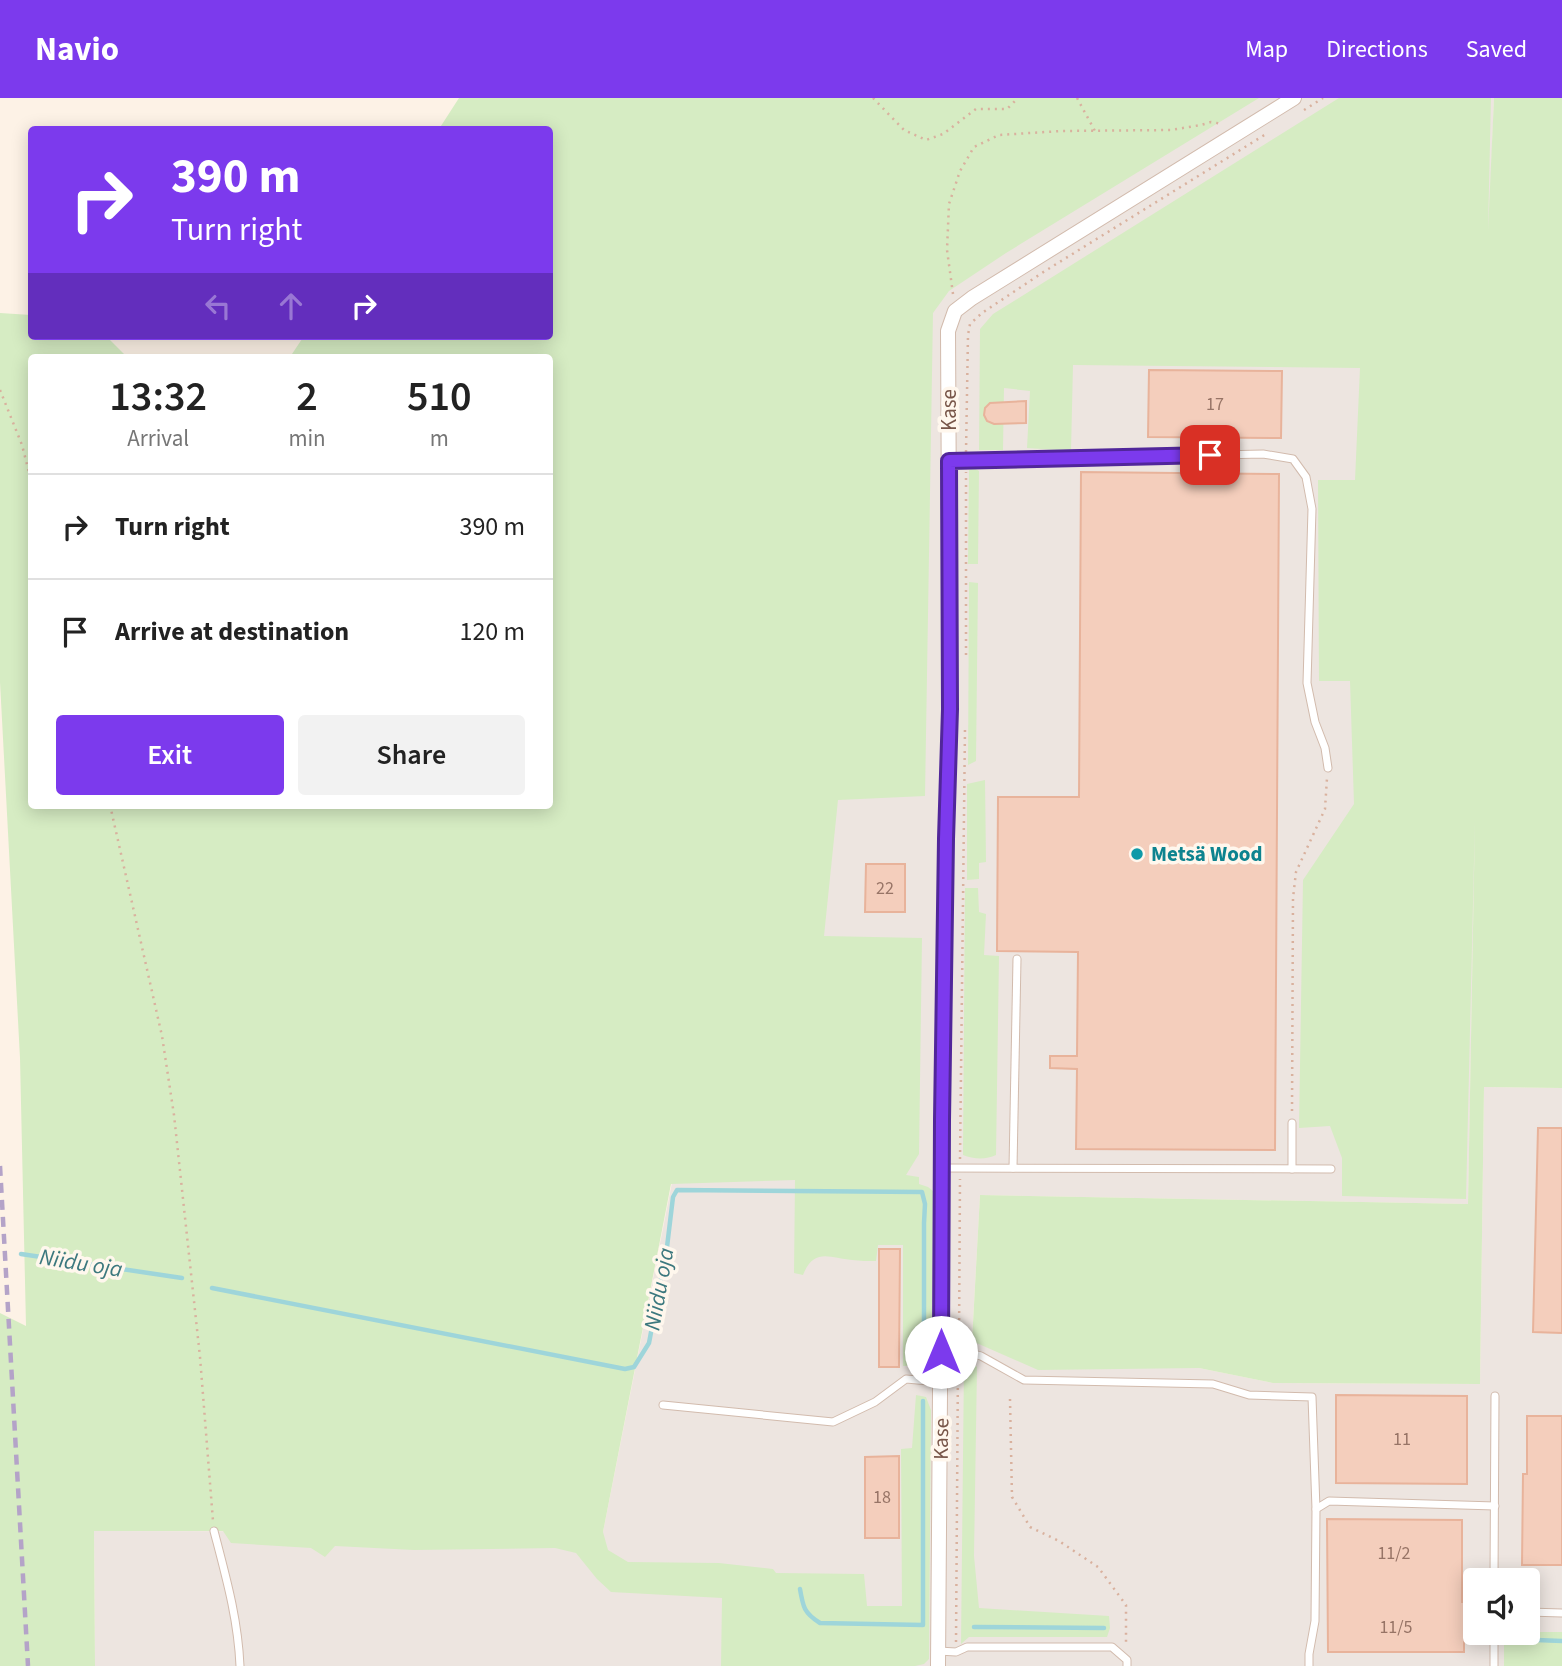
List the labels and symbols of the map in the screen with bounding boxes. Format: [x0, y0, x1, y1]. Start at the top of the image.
street label: Kase [934, 389, 964, 431]
house number: 17 [1206, 392, 1224, 417]
pin [1180, 425, 1240, 485]
place label: Metsä Wood [1151, 839, 1263, 869]
marker: Metsä Wood [1129, 846, 1145, 862]
house number: 22 [876, 876, 894, 901]
water label: Niidu oja [37, 1240, 125, 1286]
water label: Niidu oja [635, 1245, 683, 1333]
position arrow [904, 1315, 978, 1389]
street label: Kase [926, 1418, 956, 1460]
house number: 11 [1393, 1427, 1411, 1452]
house number: 18 [873, 1485, 891, 1510]
house number: 11/2 [1377, 1541, 1411, 1566]
house number: 11/5 [1379, 1615, 1413, 1640]

